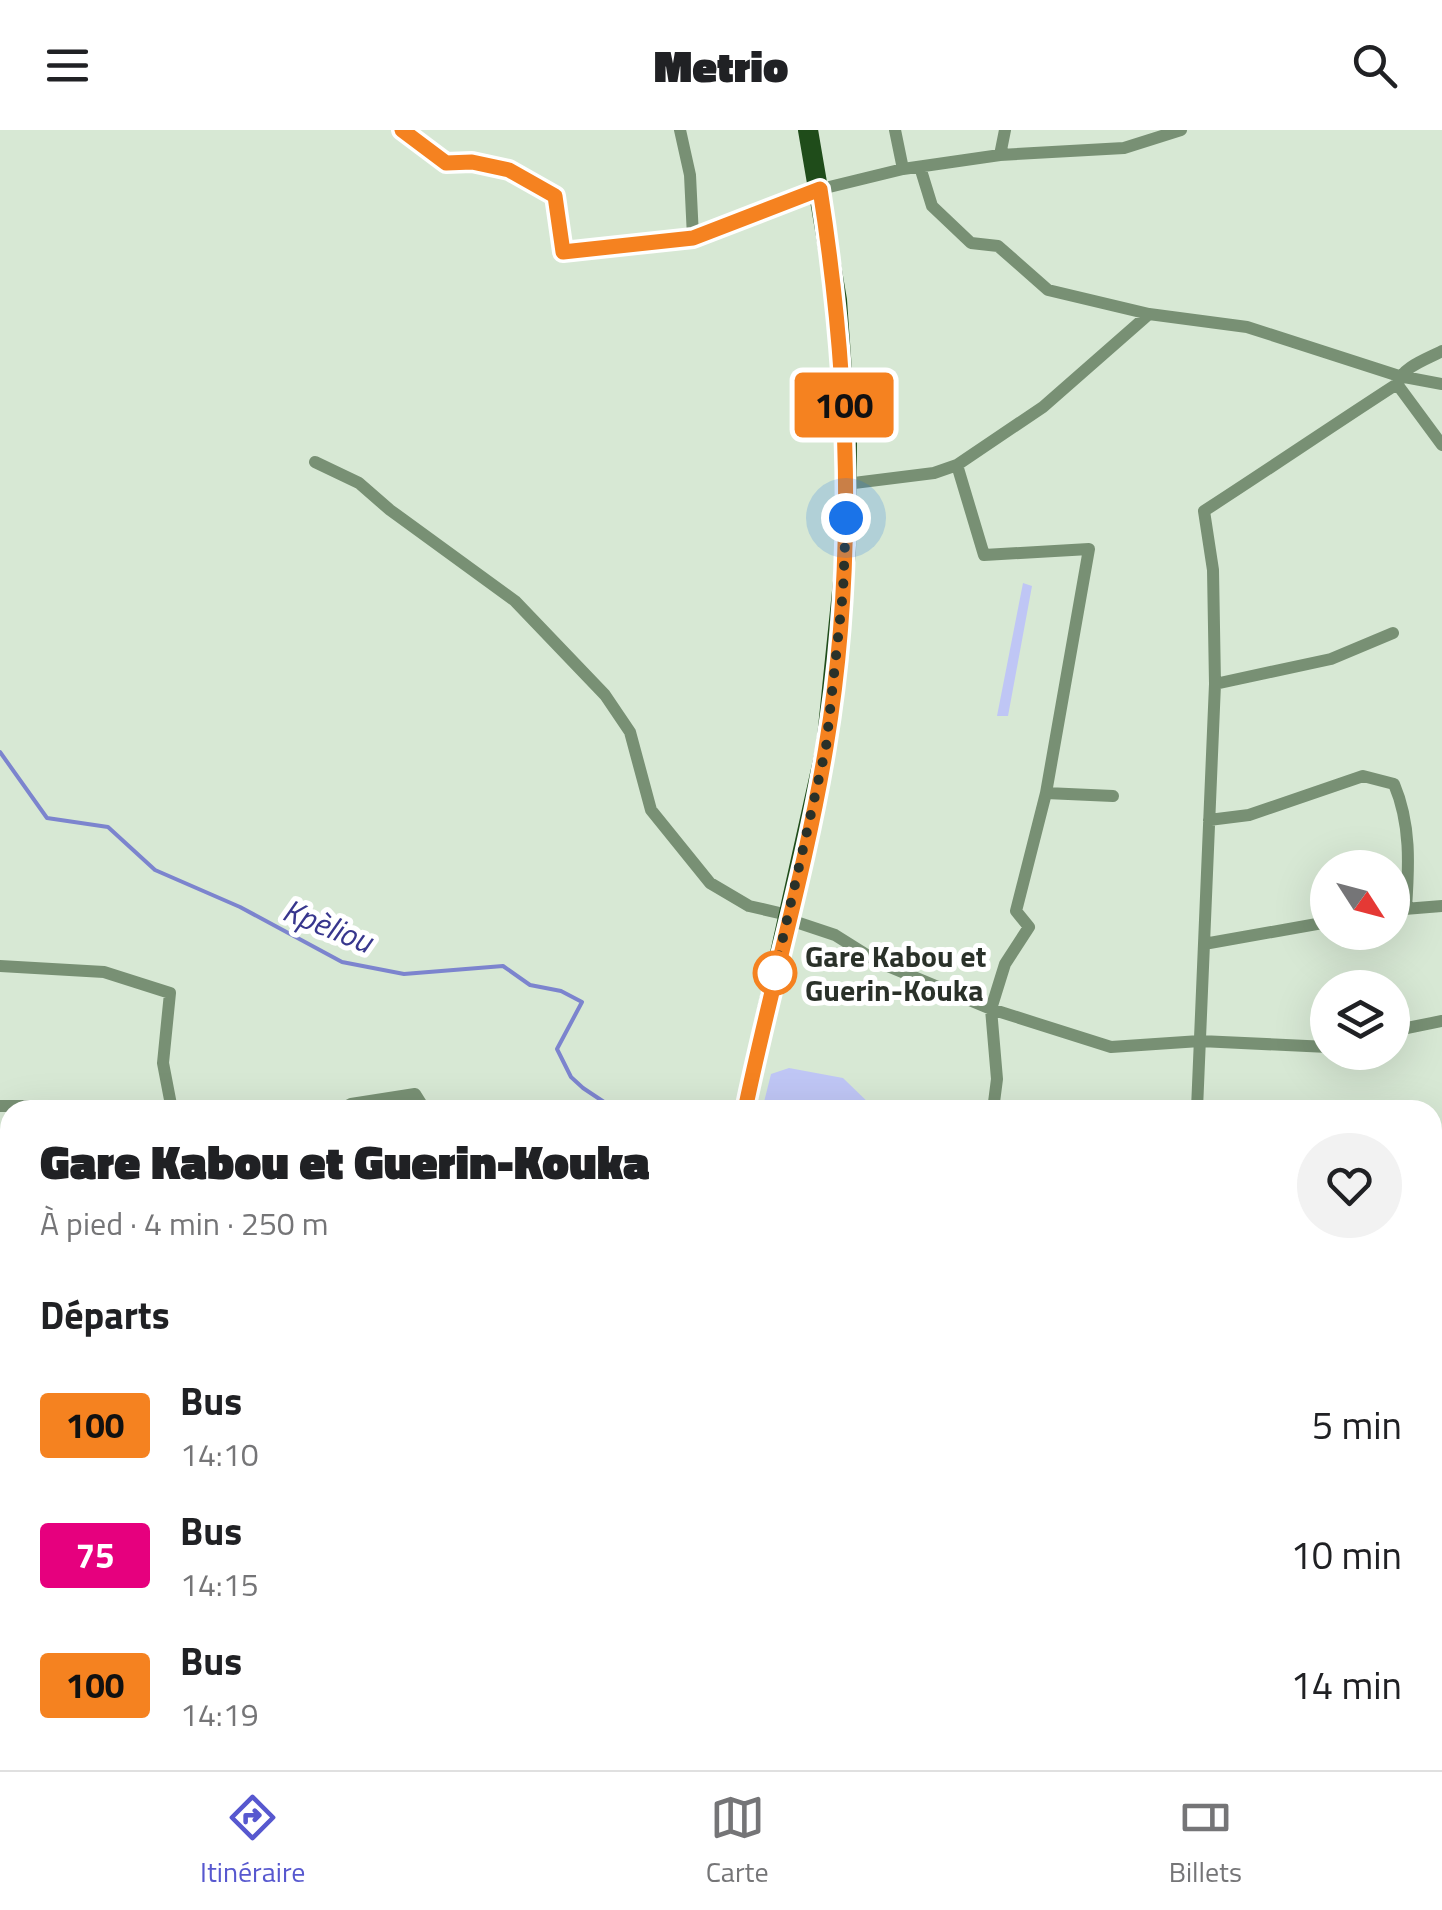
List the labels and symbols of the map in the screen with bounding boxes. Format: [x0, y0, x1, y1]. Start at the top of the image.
line badge: 100 [786, 372, 902, 438]
your location [821, 493, 871, 543]
north arrow [1310, 850, 1410, 950]
water label: Kpèliou [276, 885, 382, 965]
place label: Gare Kabou et Guerin-Kouka [805, 933, 986, 1013]
marker: Gare Kabou et Guerin-Kouka [754, 952, 796, 994]

